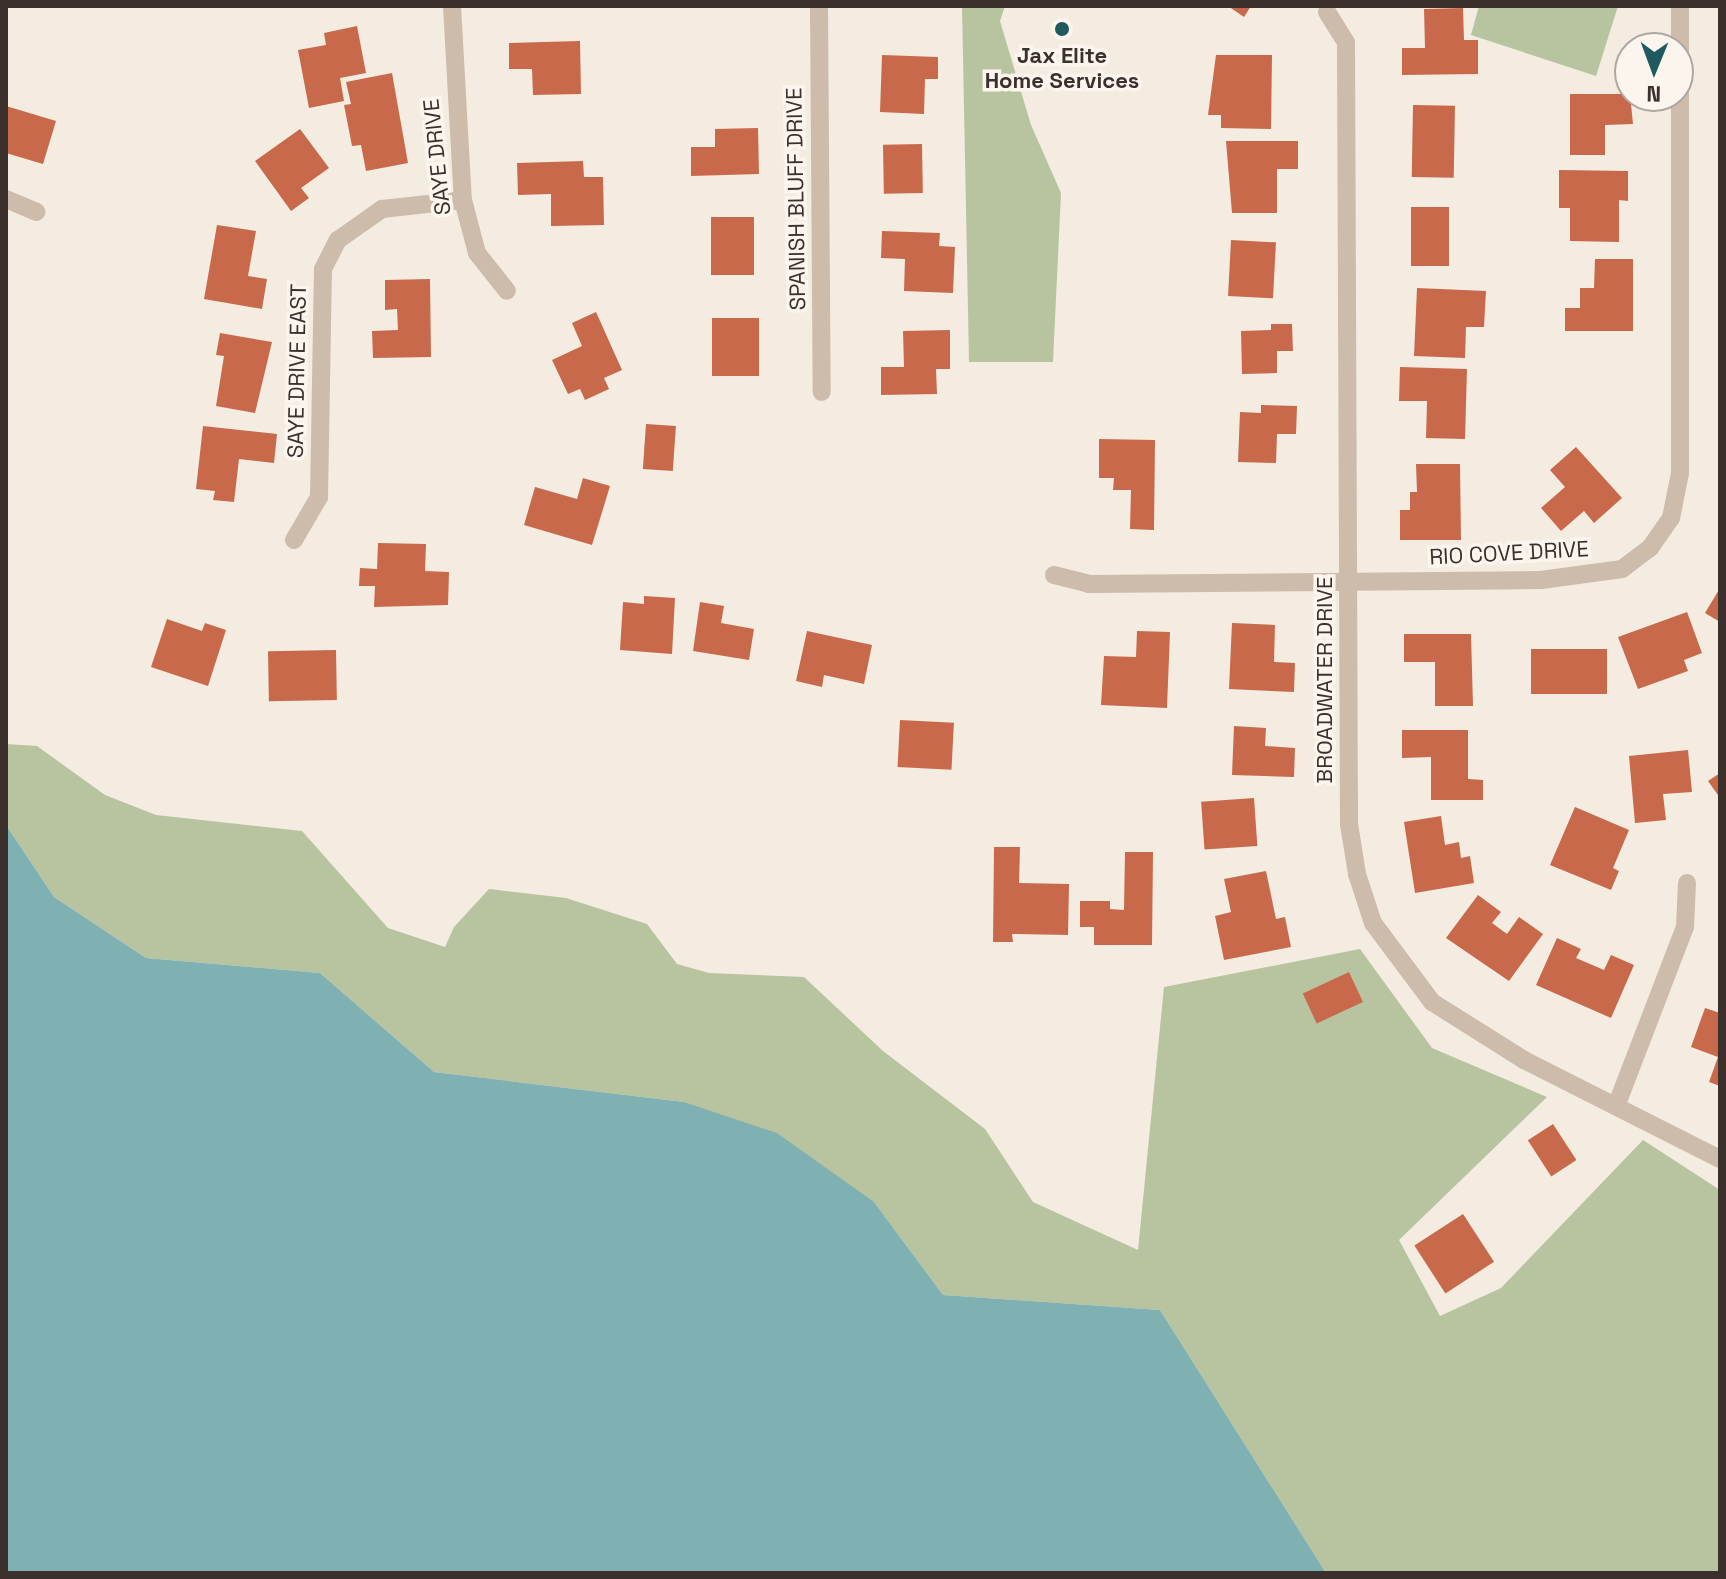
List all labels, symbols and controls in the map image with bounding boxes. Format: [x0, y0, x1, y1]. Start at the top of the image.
marker: Jax Elite Home Services [1053, 20, 1071, 38]
north arrow [1614, 32, 1694, 112]
place label: Jax Elite Home Services [985, 42, 1139, 94]
text: N [1646, 80, 1661, 108]
street label: SPANISH BLUFF DRIVE [781, 87, 811, 311]
street label: SAYE DRIVE [418, 97, 456, 217]
street label: SAYE DRIVE EAST [282, 284, 312, 458]
street label: RIO COVE DRIVE [1429, 536, 1589, 570]
street label: BROADWATER DRIVE [1312, 577, 1338, 783]

